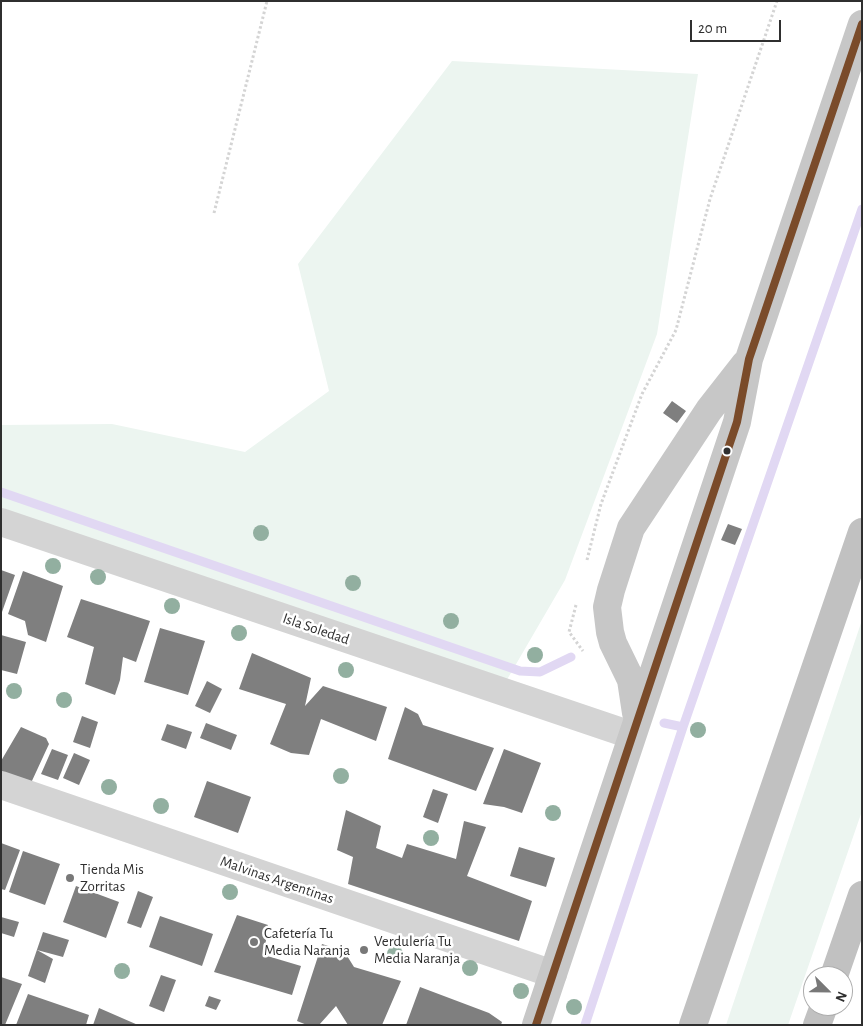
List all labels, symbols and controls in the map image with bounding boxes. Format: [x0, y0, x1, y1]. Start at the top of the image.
scale bar [693, 10, 784, 42]
text: 20 m [698, 21, 727, 36]
unlabelled marker [722, 446, 732, 456]
street label: Isla Soledad [280, 609, 352, 649]
street label: Malvinas Argentinas [218, 852, 336, 908]
place label: Tienda Mis Zorritas [80, 860, 144, 895]
marker: Tienda Mis Zorritas [64, 872, 76, 884]
place label: Cafetería Tu Media Naranja [264, 924, 350, 959]
place label: Verdulería Tu Media Naranja [374, 932, 460, 967]
marker: Cafetería Tu Media Naranja [248, 936, 260, 948]
marker: Verdulería Tu Media Naranja [358, 944, 370, 956]
north arrow [803, 966, 853, 1016]
text: N [833, 989, 849, 1004]

